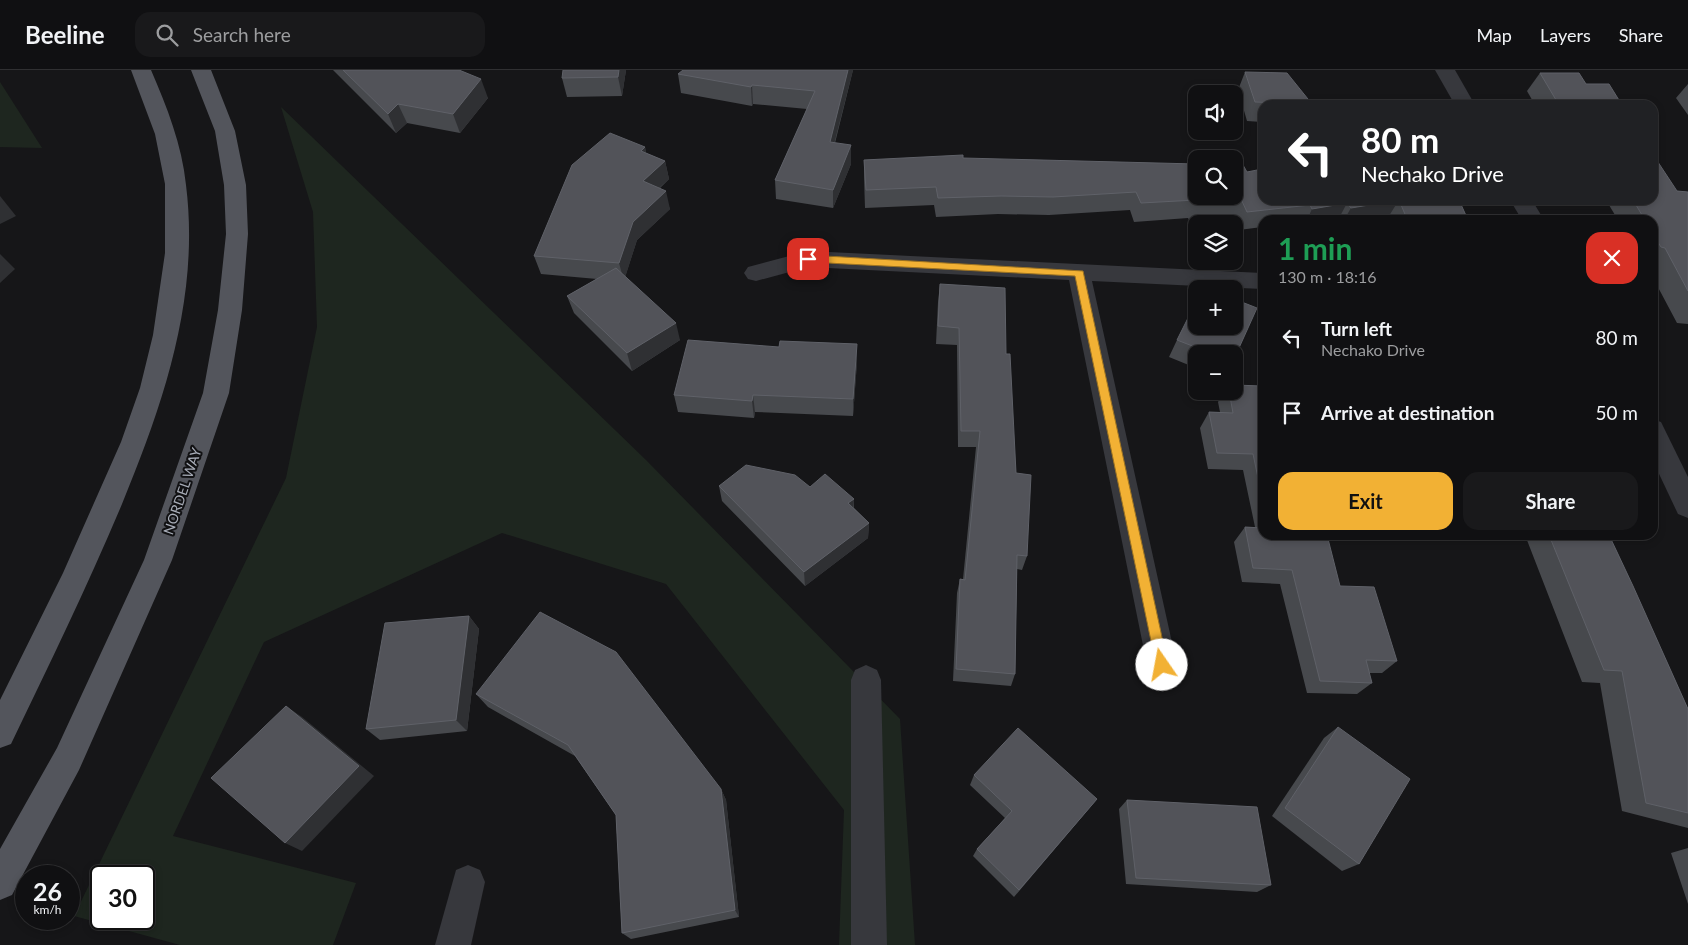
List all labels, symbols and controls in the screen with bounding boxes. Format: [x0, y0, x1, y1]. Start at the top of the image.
search box [135, 12, 485, 57]
text: Beeline [25, 20, 105, 49]
icon: search [153, 21, 181, 49]
text: Search here [193, 23, 291, 46]
text: Map [1476, 24, 1512, 46]
text: Layers [1540, 24, 1591, 46]
text: Share [1619, 24, 1663, 46]
map controls [1188, 85, 1243, 400]
button: sound [1188, 85, 1243, 140]
text: 80 m [1361, 118, 1439, 160]
icon: left [1278, 120, 1343, 185]
button: search [1188, 150, 1243, 205]
text: Nechako Drive [1361, 160, 1504, 187]
button: layers [1188, 215, 1243, 270]
text: 1 min [1278, 230, 1352, 266]
button: close [1586, 232, 1638, 284]
pin [787, 238, 829, 280]
icon: arrive [794, 245, 822, 273]
text: 130 m · 18:16 [1278, 267, 1377, 286]
button: + [1188, 280, 1243, 335]
text: Turn left [1321, 317, 1392, 340]
icon: left [1278, 324, 1306, 352]
text: 80 m [1595, 326, 1638, 349]
text: Nechako Drive [1321, 340, 1425, 359]
button: − [1188, 345, 1243, 400]
icon: arrive [1278, 399, 1306, 427]
text: Arrive at destination [1321, 401, 1494, 424]
text: 50 m [1595, 401, 1638, 424]
street label: NORDEL WAY [159, 445, 205, 537]
button: Exit [1278, 472, 1453, 530]
button: Share [1463, 472, 1638, 530]
position arrow [1135, 638, 1187, 690]
speed limit sign: 30 [90, 865, 155, 930]
text: 26 [33, 876, 62, 906]
text: km/h [33, 902, 62, 917]

